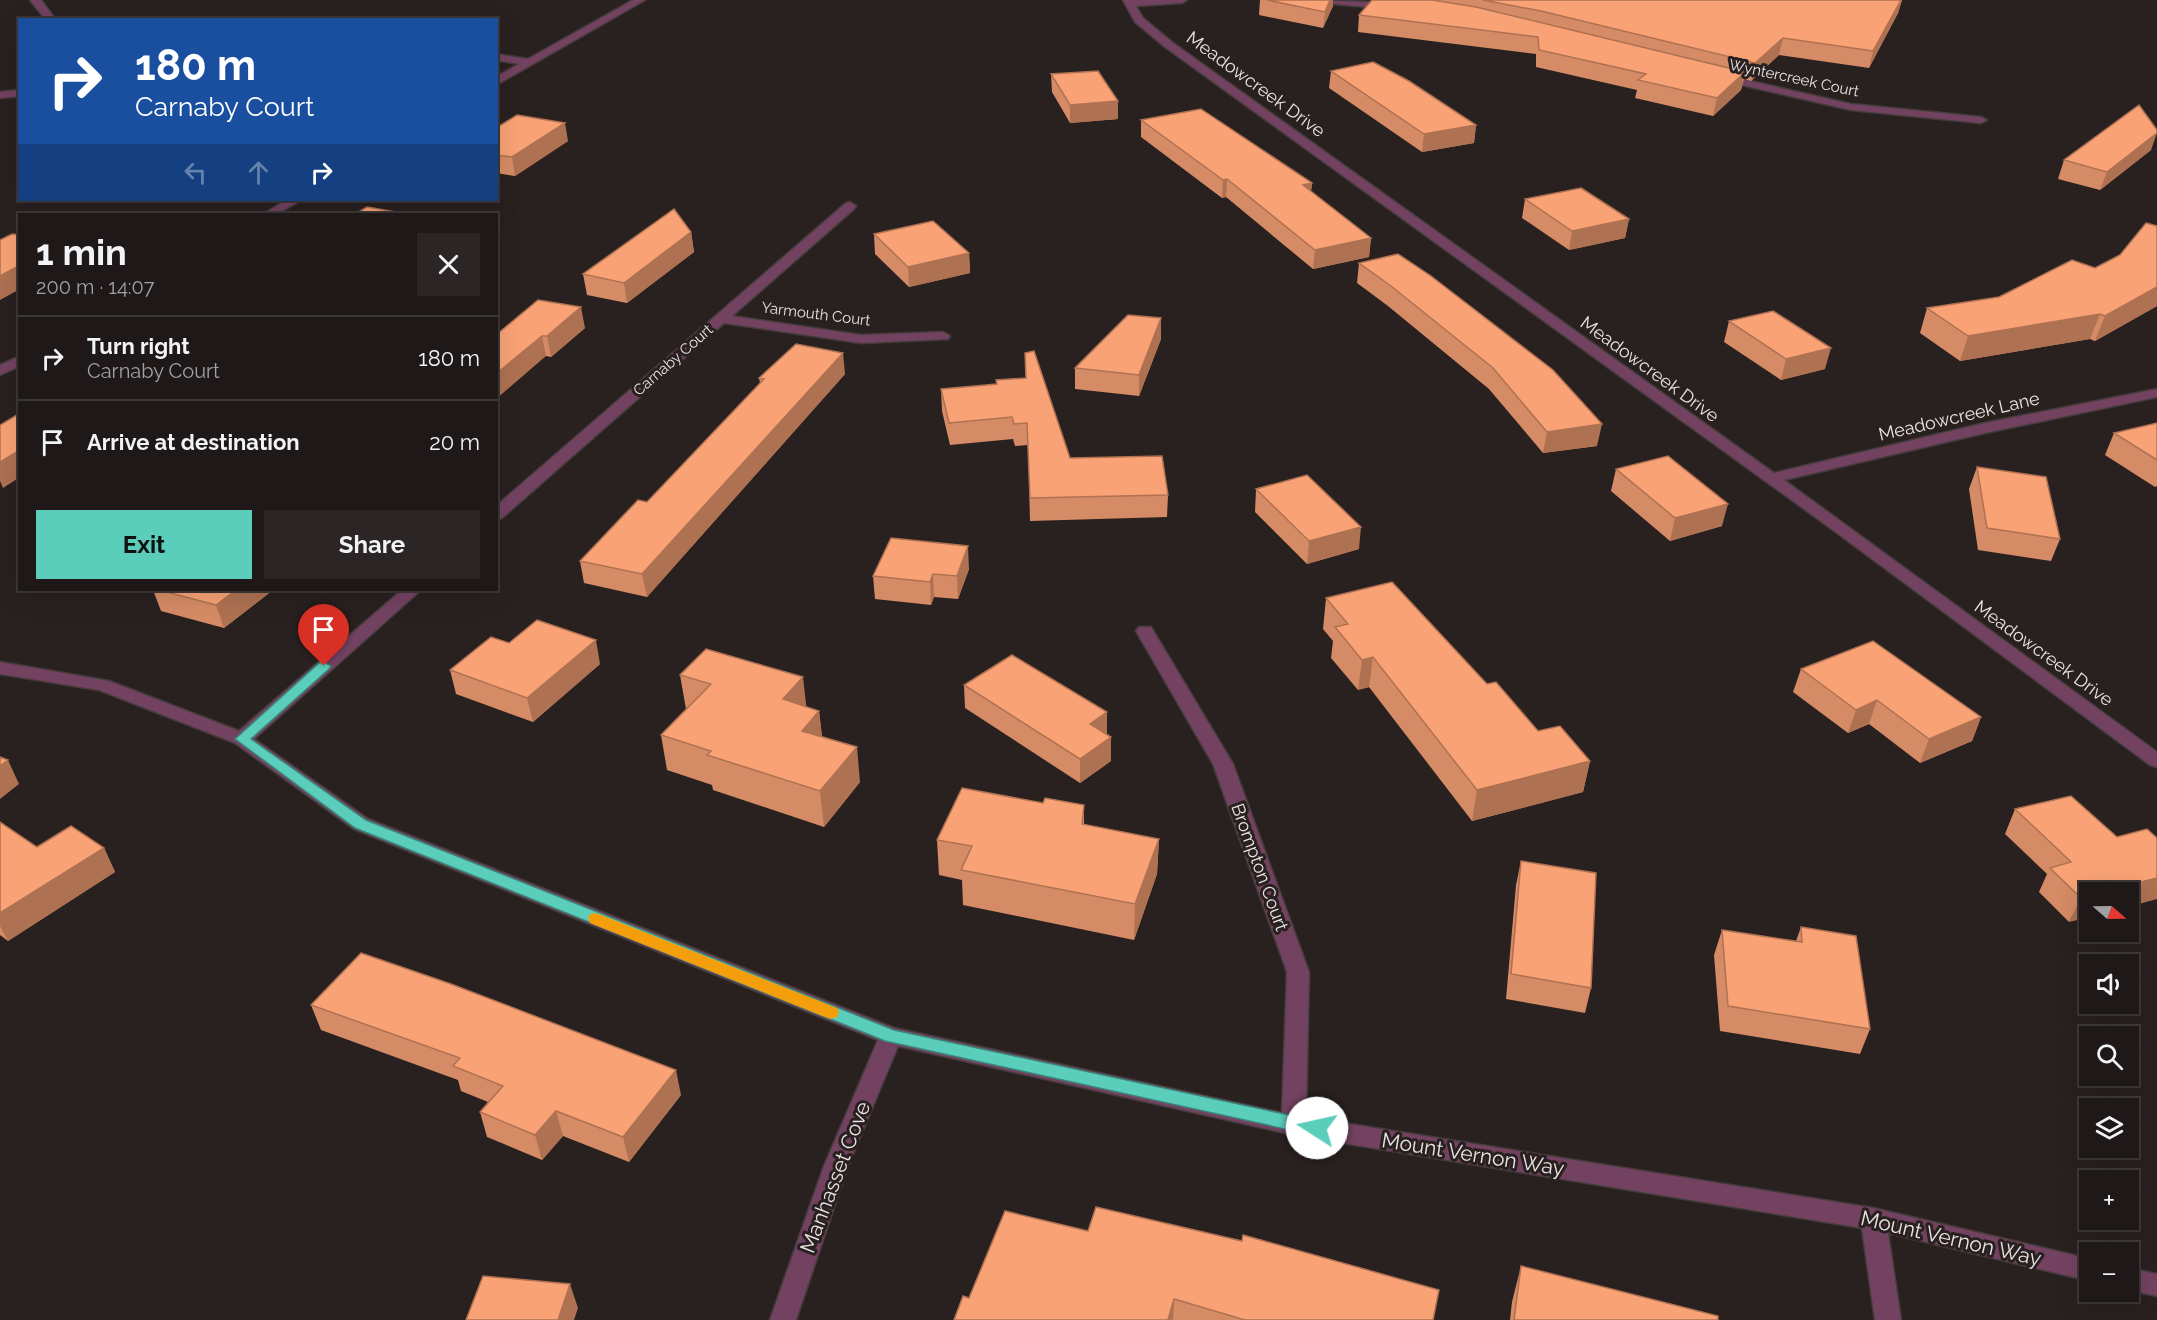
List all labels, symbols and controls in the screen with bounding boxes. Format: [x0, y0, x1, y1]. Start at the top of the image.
street label: Meadowcreek Drive [1183, 27, 1330, 142]
text: 180 m [135, 41, 256, 90]
icon: right [36, 42, 114, 120]
street label: Wyntercreek Court [1728, 55, 1860, 101]
text: Carnaby Court [135, 91, 314, 122]
icon: left [179, 156, 212, 189]
icon: ahead [242, 156, 275, 189]
icon: right [305, 156, 338, 189]
text: 1 min [36, 231, 127, 273]
button: close [417, 233, 480, 296]
text: 200 m · 14:07 [36, 275, 154, 299]
street label: Yarmouth Court [761, 298, 871, 330]
street label: Meadowcreek Drive [1577, 312, 1724, 427]
street label: Carnaby Court [630, 321, 716, 399]
text: Turn right [87, 333, 190, 359]
icon: right [36, 342, 69, 375]
text: 180 m [418, 345, 480, 371]
text: Carnaby Court [87, 359, 220, 383]
street label: Meadowcreek Lane [1877, 387, 2042, 445]
icon: arrive [36, 426, 69, 459]
text: Arrive at destination [87, 429, 300, 455]
text: 20 m [429, 429, 480, 455]
button: Exit [36, 510, 252, 579]
button: Share [264, 510, 480, 579]
street label: Meadowcreek Drive [1971, 596, 2118, 711]
pin [298, 604, 349, 666]
icon: arrive [307, 613, 340, 646]
street label: Brompton Court [1227, 800, 1293, 934]
north arrow [2079, 882, 2139, 942]
map controls [2079, 882, 2139, 1302]
button: sound [2079, 954, 2139, 1014]
button: search [2079, 1026, 2139, 1086]
position arrow [1285, 1096, 1349, 1160]
street label: Manhasset Cove [795, 1098, 875, 1256]
button: layers [2079, 1098, 2139, 1158]
street label: Mount Vernon Way [1380, 1127, 1566, 1181]
button: + [2079, 1170, 2139, 1230]
street label: Mount Vernon Way [1858, 1205, 2044, 1271]
button: − [2079, 1242, 2139, 1302]

